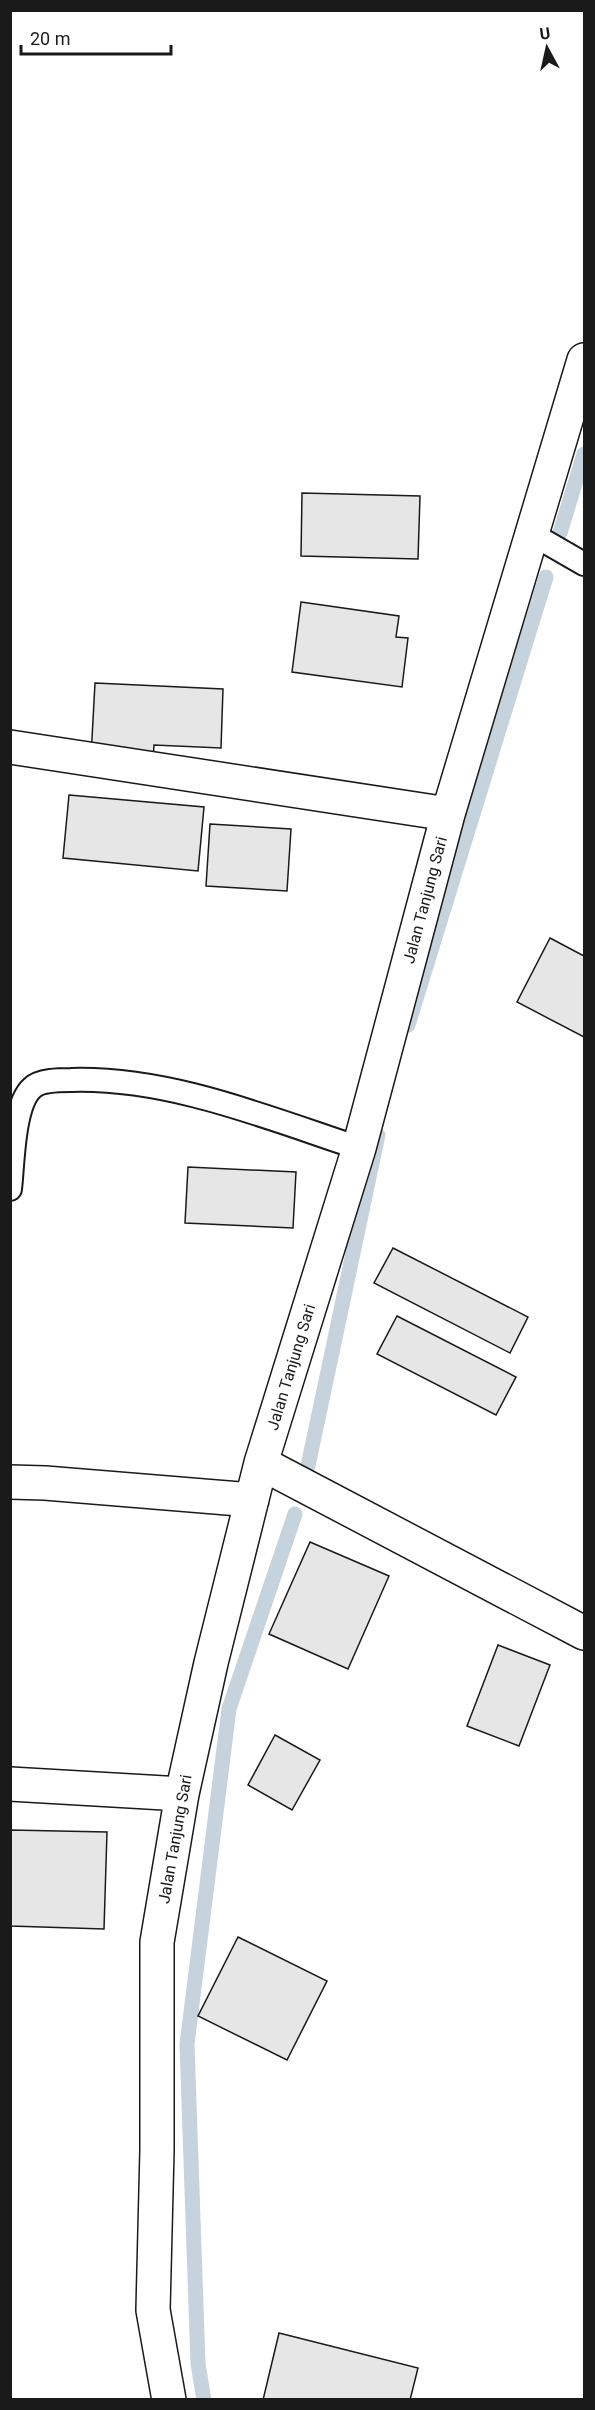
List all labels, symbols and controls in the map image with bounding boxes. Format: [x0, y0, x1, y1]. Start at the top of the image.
scale bar [21, 18, 171, 56]
north arrow [517, 18, 577, 78]
text: U [538, 23, 552, 44]
text: 20 m [30, 28, 70, 49]
street label: Jalan Tanjung Sari [399, 834, 451, 966]
street label: Jalan Tanjung Sari [263, 1302, 319, 1432]
street label: Jalan Tanjung Sari [154, 1773, 196, 1905]

